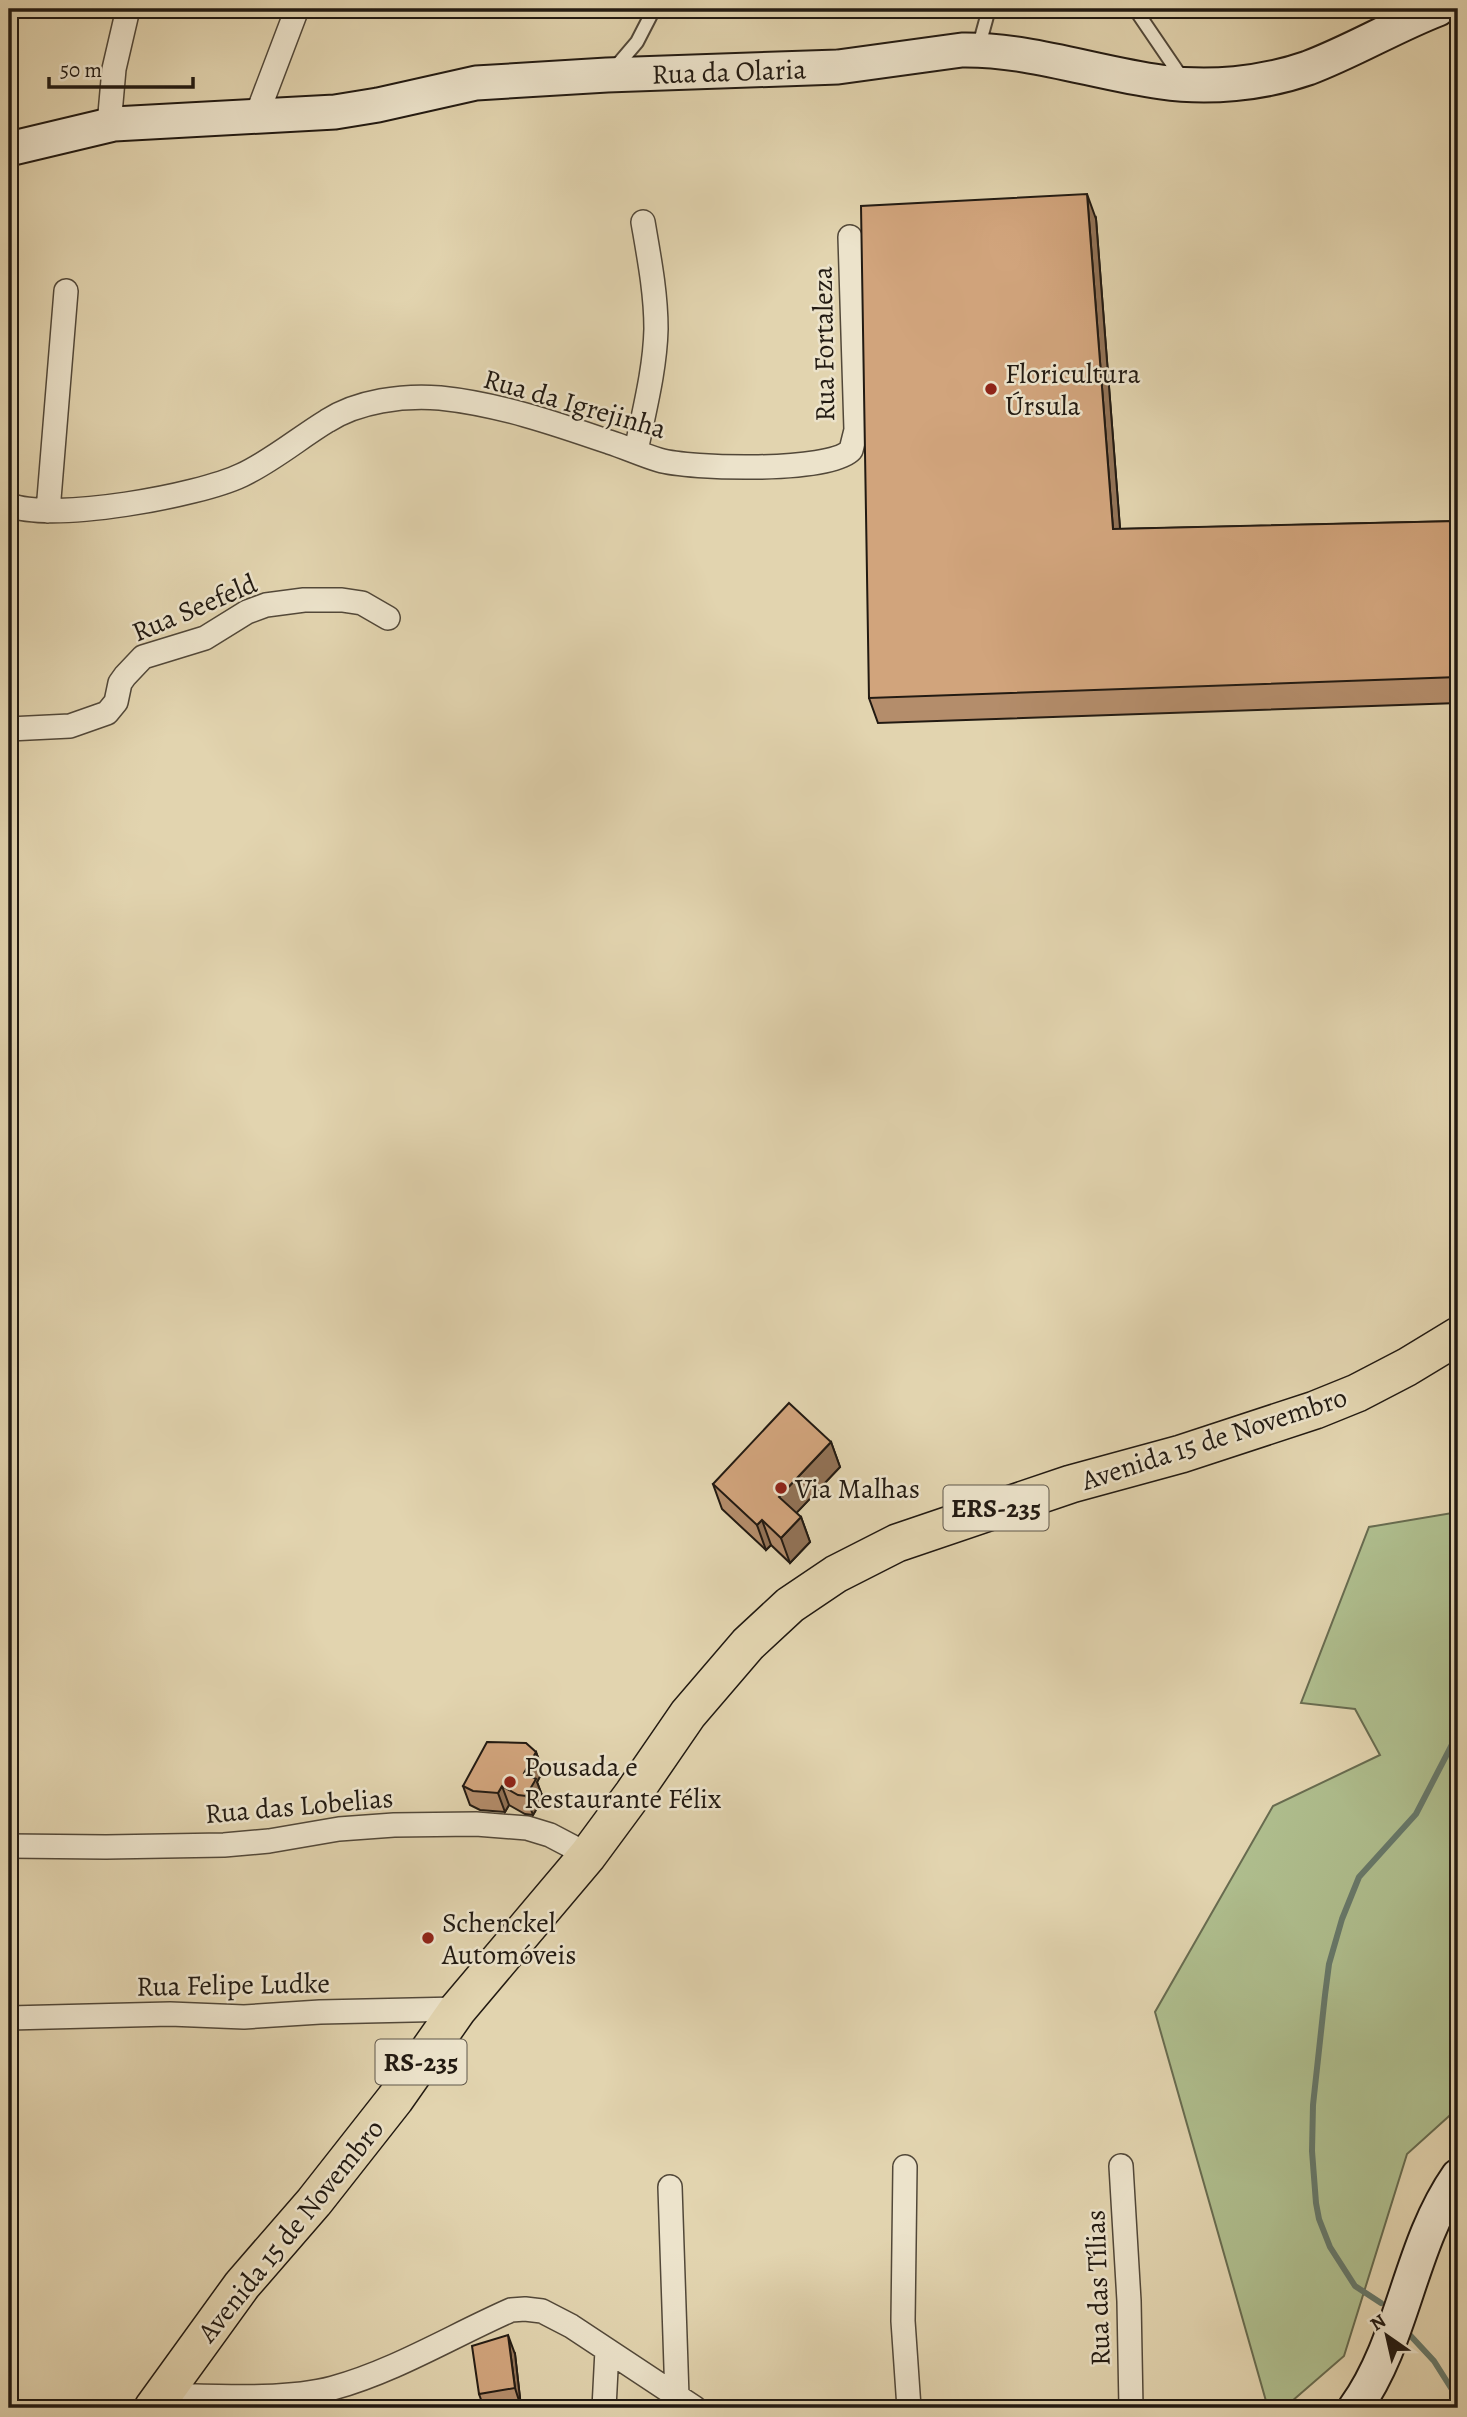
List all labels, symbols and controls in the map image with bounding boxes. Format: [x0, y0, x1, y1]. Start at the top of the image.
scale bar [49, 46, 192, 90]
street label: Rua da Olaria [651, 50, 807, 94]
text: 50 m [60, 56, 102, 84]
street label: Rua Fortaleza [804, 266, 844, 422]
place label: Floricultura Úrsula [1005, 355, 1140, 425]
street label: Rua da Igrejinha [479, 360, 671, 448]
marker: Floricultura Úrsula [983, 381, 999, 397]
street label: Rua Seefeld [126, 564, 264, 651]
street label: Avenida 15 de Novembro [1076, 1378, 1352, 1500]
place label: Via Malhas [794, 1470, 920, 1508]
marker: Via Malhas [773, 1480, 789, 1496]
road number: ERS-235 [944, 1485, 1048, 1530]
place label: Pousada e Restaurante Félix [524, 1748, 722, 1818]
marker: Pousada e Restaurante Félix [502, 1774, 518, 1790]
street label: Rua das Lobelias [203, 1779, 395, 1833]
place label: Schenckel Automóveis [441, 1904, 577, 1974]
marker: Schenckel Automóveis [420, 1930, 436, 1946]
street label: Rua Felipe Ludke [136, 1964, 330, 2006]
road number: RS-235 [376, 2039, 466, 2084]
street label: Avenida 15 de Novembro [188, 2111, 393, 2351]
street label: Rua das Tílias [1076, 2209, 1120, 2367]
north arrow [1352, 2302, 1422, 2372]
text: N [1365, 2308, 1391, 2337]

